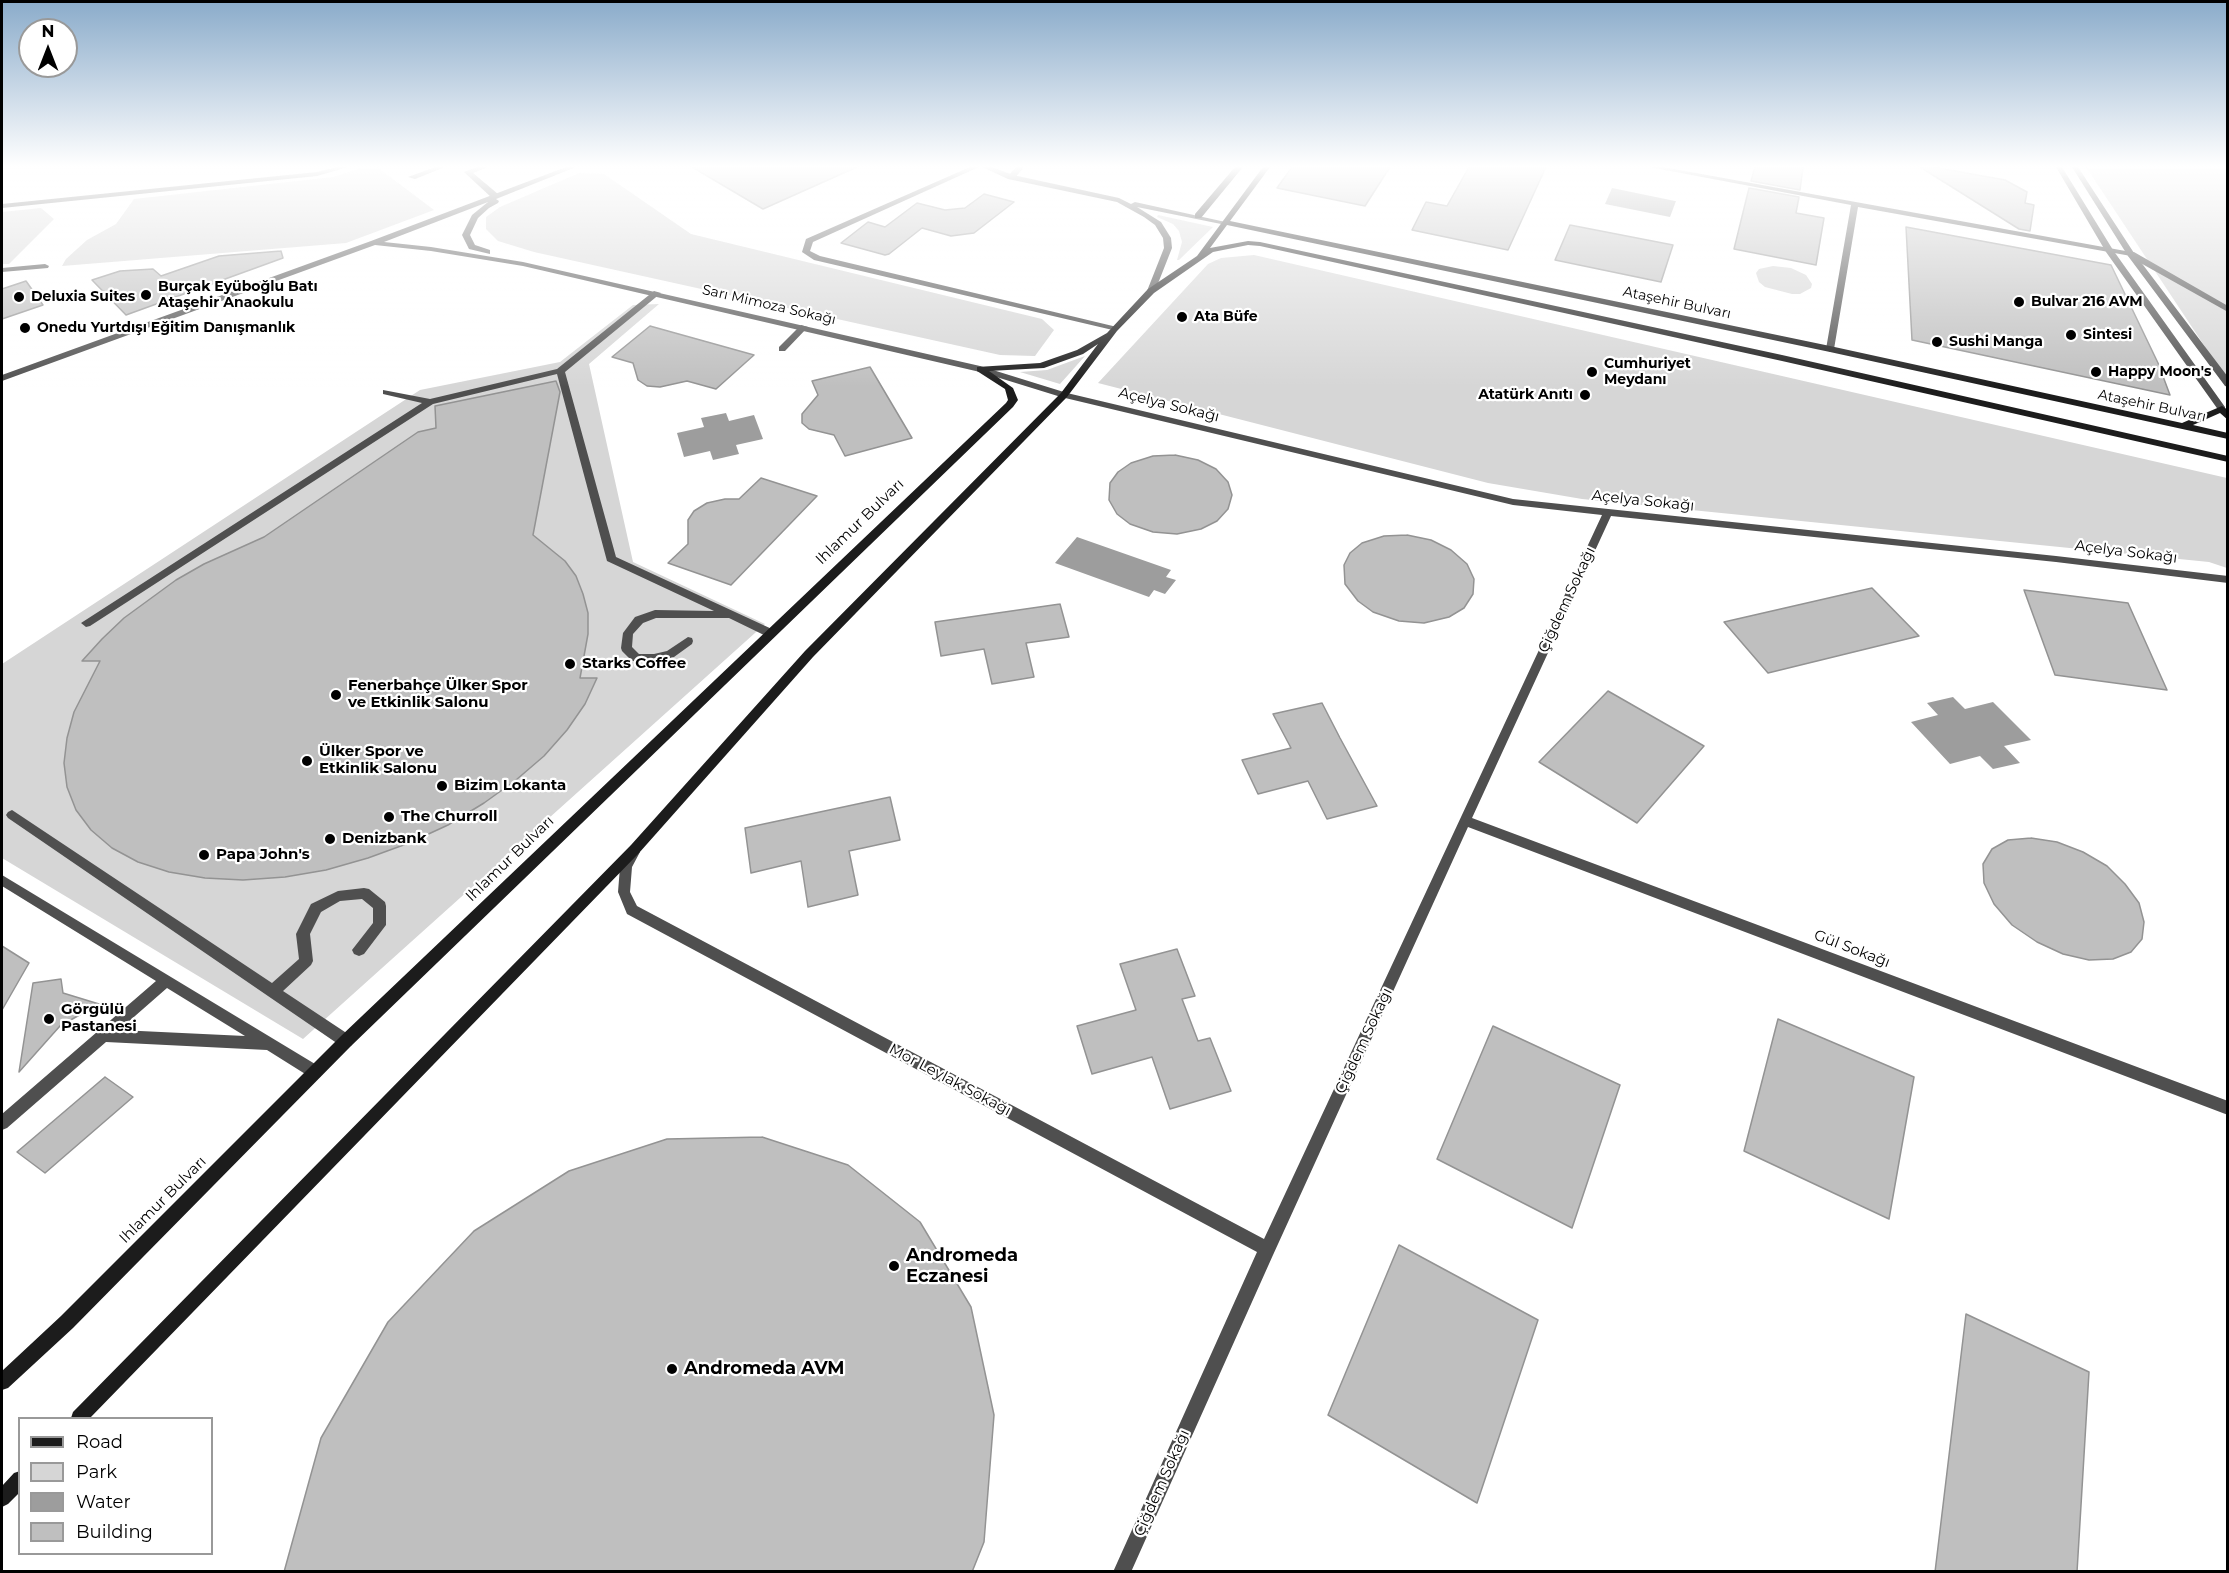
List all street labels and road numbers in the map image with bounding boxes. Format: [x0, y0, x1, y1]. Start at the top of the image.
street label: Sarı Mimoza Sokağı [700, 281, 838, 329]
street label: Ataşehir Bulvarı [1621, 283, 1733, 323]
street label: Açelya Sokağı [1117, 384, 1221, 426]
street label: Ataşehir Bulvarı [2096, 386, 2208, 426]
street label: Ihlamur Bulvarı [812, 475, 908, 569]
street label: Açelya Sokağı [1591, 487, 1695, 515]
street label: Açelya Sokağı [2074, 537, 2178, 567]
street label: Çiğdem Sokağı [1535, 544, 1599, 656]
street label: Ihlamur Bulvarı [462, 812, 558, 906]
street label: Gül Sokağı [1811, 926, 1893, 972]
street label: Çiğdem Sokağı [1332, 985, 1396, 1097]
street label: Mor Leylak Sokağı [886, 1040, 1014, 1120]
street label: Ihlamur Bulvarı [116, 1153, 210, 1247]
street label: Çiğdem Sokağı [1130, 1427, 1194, 1539]

